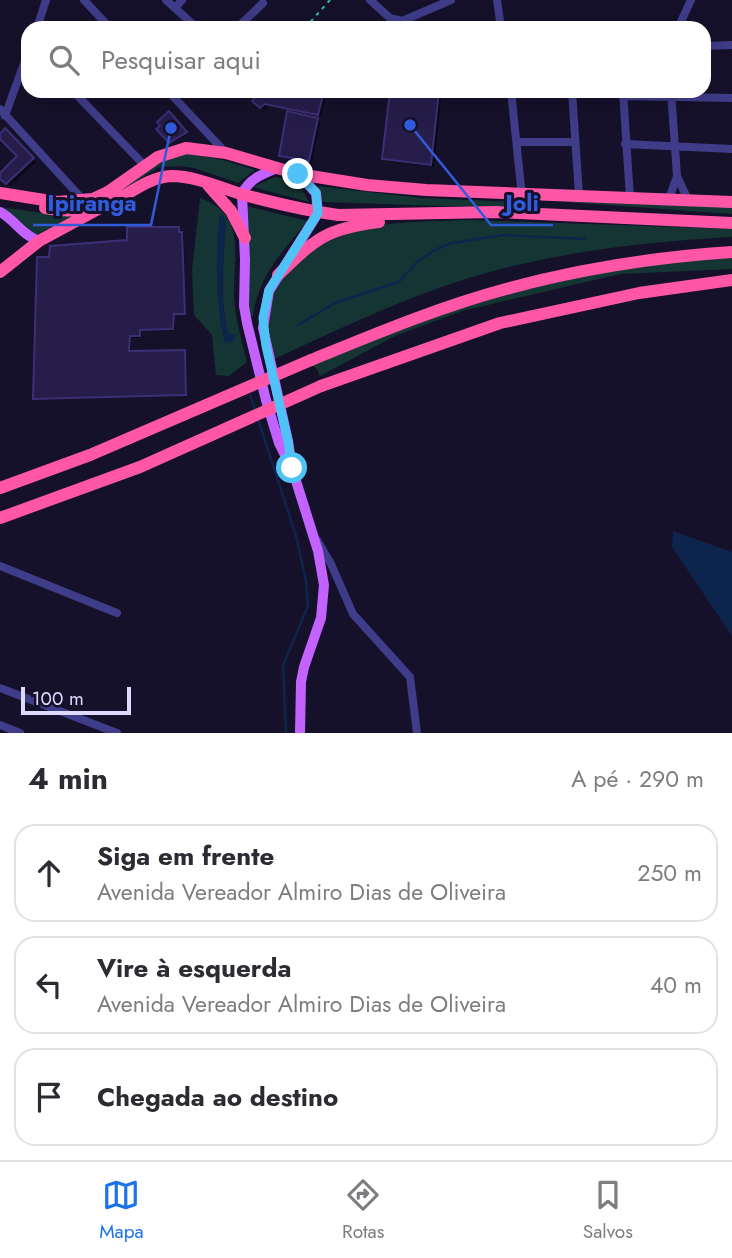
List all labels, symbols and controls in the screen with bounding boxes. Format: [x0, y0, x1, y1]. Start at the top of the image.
search box [21, 21, 711, 98]
icon: search [45, 41, 83, 79]
text: Pesquisar aqui [101, 41, 261, 79]
route end [282, 158, 313, 189]
callout: Ipiranga [33, 181, 151, 225]
callout: Joli [491, 181, 553, 225]
text: Ipiranga [47, 186, 137, 220]
text: Joli [501, 186, 539, 220]
route start [276, 452, 307, 483]
scale bar [21, 684, 131, 716]
text: 100 m [32, 685, 84, 712]
text: 4 min [28, 757, 108, 800]
text: A pé · 290 m [571, 762, 704, 796]
text: Siga em frente [97, 837, 274, 875]
icon: ahead [30, 854, 68, 892]
text: 250 m [637, 856, 702, 890]
text: Avenida Vereador Almiro Dias de Oliveira [97, 875, 506, 909]
text: Vire à esquerda [97, 949, 292, 987]
icon: left [30, 966, 68, 1004]
text: 40 m [650, 968, 702, 1002]
text: Avenida Vereador Almiro Dias de Oliveira [97, 987, 506, 1021]
icon: arrive [30, 1078, 68, 1116]
text: Chegada ao destino [97, 1078, 338, 1116]
tab: Mapa [99, 1176, 144, 1245]
tab: Rotas [342, 1176, 384, 1245]
tab: Salvos [583, 1176, 633, 1245]

